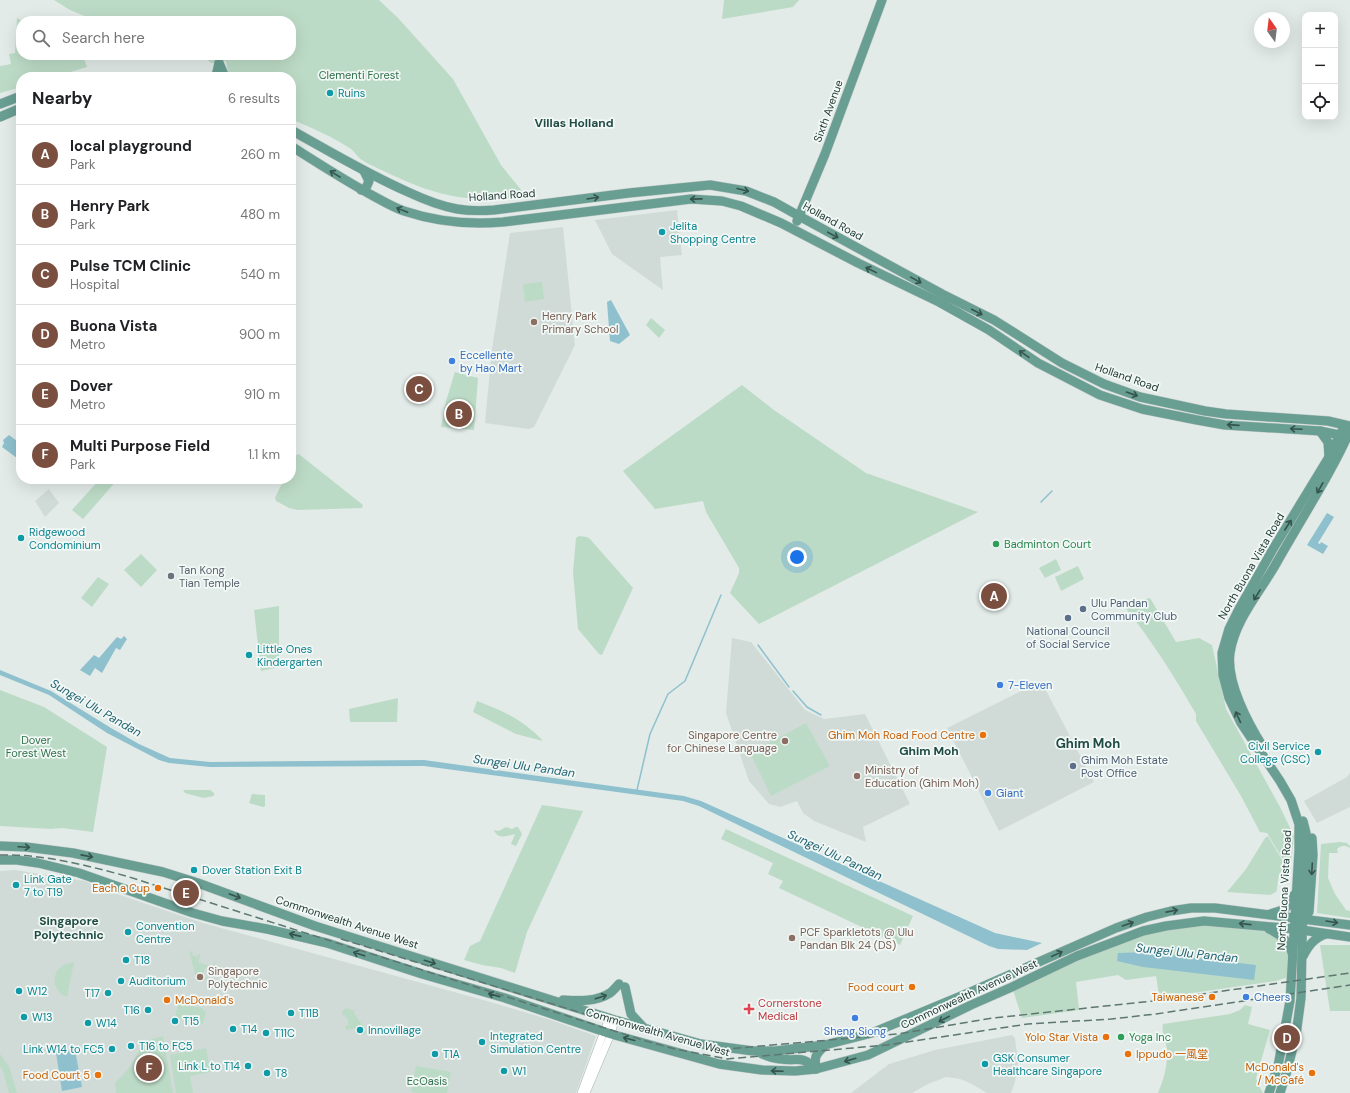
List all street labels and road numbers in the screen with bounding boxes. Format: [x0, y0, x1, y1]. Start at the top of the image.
street label: Sixth Avenue [810, 78, 846, 144]
street label: Holland Road [468, 186, 536, 204]
street label: Holland Road [800, 199, 866, 243]
street label: Holland Road [1093, 360, 1161, 395]
street label: North Buona Vista Road [1215, 510, 1287, 622]
street label: North Buona Vista Road [1274, 829, 1294, 951]
street label: Commonwealth Avenue West [274, 892, 420, 952]
street label: Commonwealth Avenue West [898, 956, 1040, 1032]
street label: Commonwealth Avenue West [584, 1005, 732, 1059]

